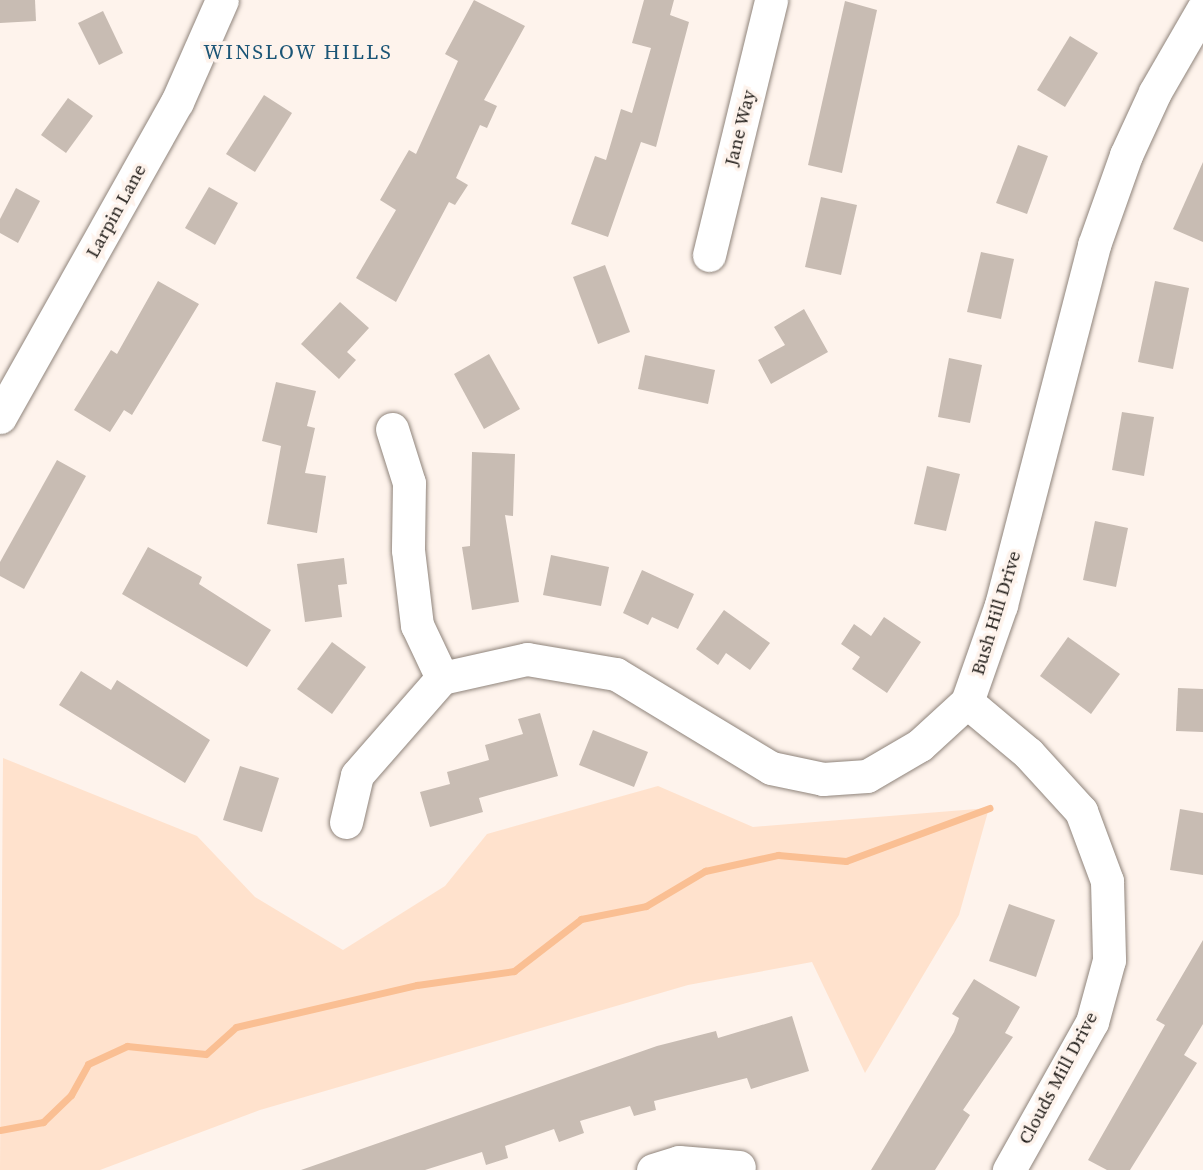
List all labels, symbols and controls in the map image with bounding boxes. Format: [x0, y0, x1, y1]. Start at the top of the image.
district label: WINSLOW HILLS [204, 39, 392, 65]
street label: Jane Way [720, 87, 760, 169]
street label: Larpin Lane [81, 160, 151, 262]
street label: Bush Hill Drive [966, 548, 1026, 678]
street label: Clouds Mill Drive [1014, 1008, 1102, 1148]

